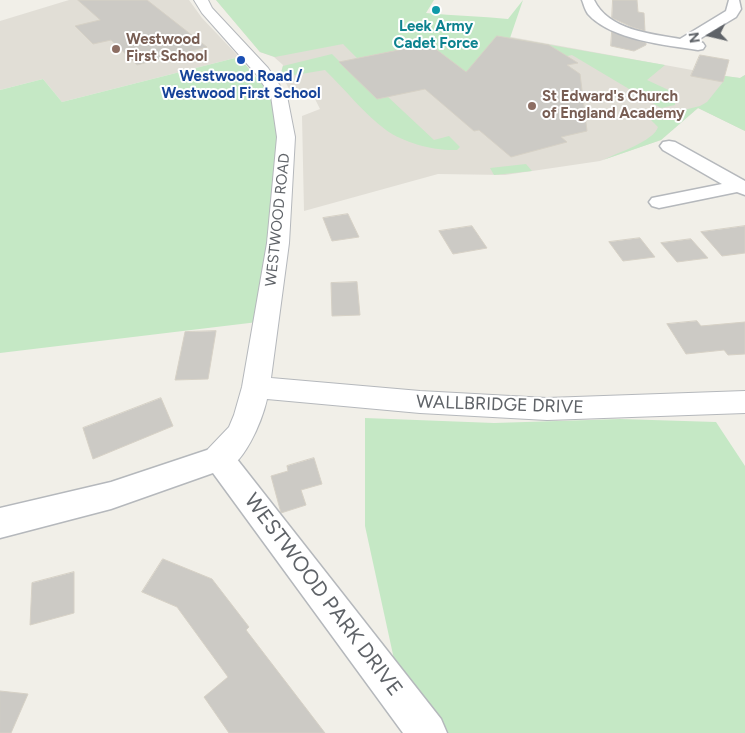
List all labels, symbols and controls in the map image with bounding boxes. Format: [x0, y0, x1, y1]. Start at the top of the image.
marker: Leek Army Cadet Force [430, 4, 442, 16]
north arrow [685, 10, 735, 60]
place label: Leek Army Cadet Force [394, 18, 478, 53]
place label: Westwood First School [126, 31, 207, 66]
text: N [685, 31, 704, 44]
marker: Westwood First School [110, 43, 122, 55]
marker: Westwood Road / Westwood First School [235, 54, 247, 66]
place label: Westwood Road / Westwood First School [161, 68, 321, 103]
place label: St Edward's Church of England Academy [542, 88, 685, 123]
marker: St Edward's Church of England Academy [526, 100, 538, 112]
street label: WESTWOOD ROAD [262, 152, 294, 288]
street label: WALLBRIDGE DRIVE [416, 391, 584, 419]
street label: WESTWOOD PARK DRIVE [239, 489, 407, 701]

